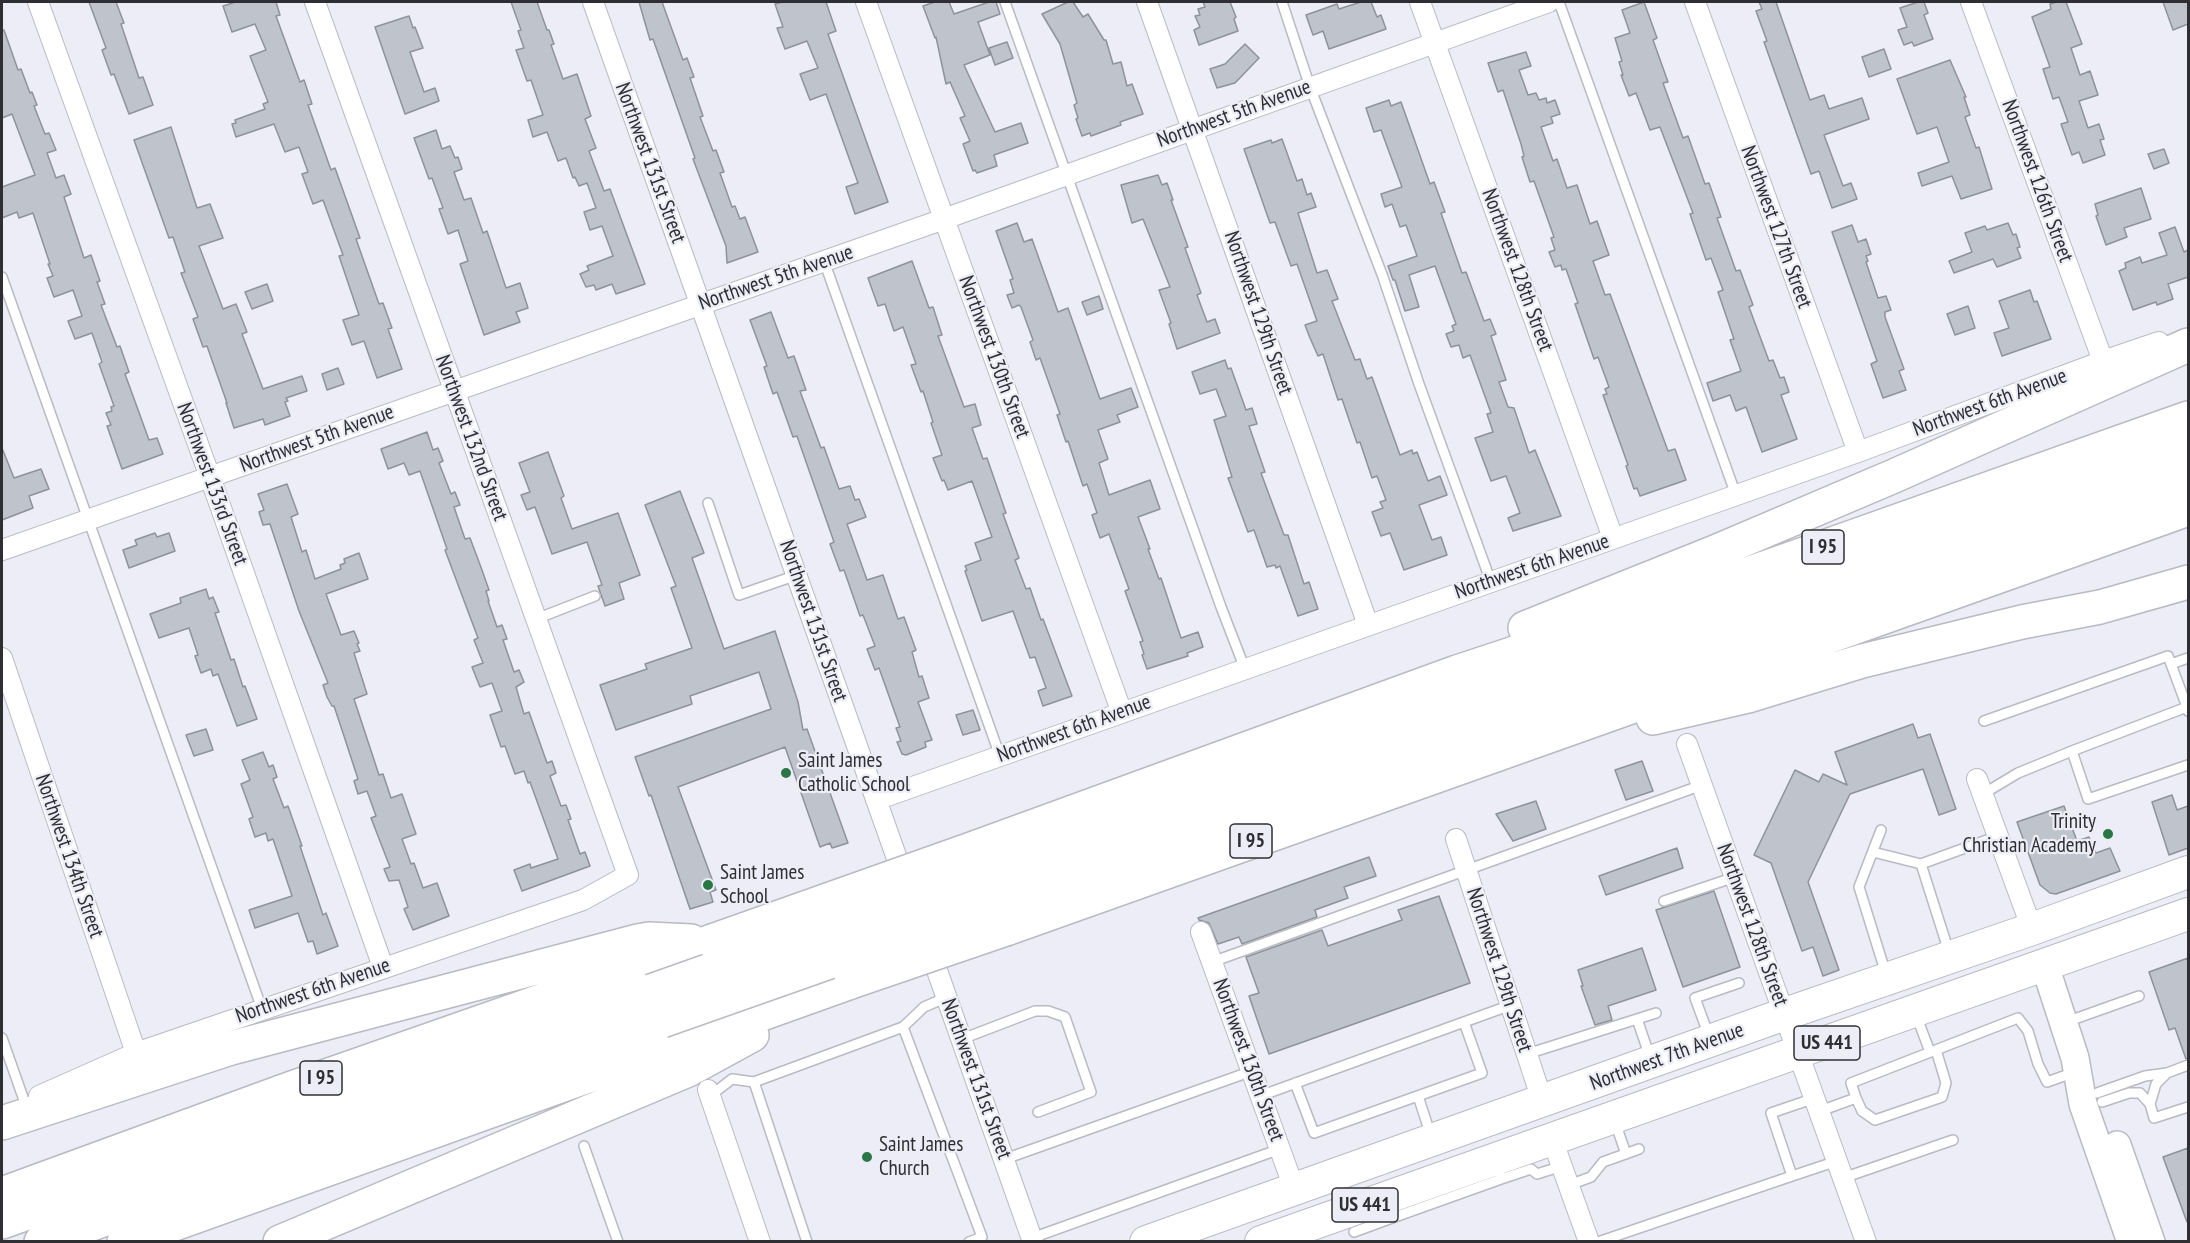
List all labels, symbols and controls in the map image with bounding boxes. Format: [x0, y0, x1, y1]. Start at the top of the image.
street label: Northwest 5th Avenue [1154, 74, 1314, 154]
street label: Northwest 131st Street [609, 79, 691, 247]
street label: Northwest 126th Street [1996, 96, 2078, 266]
street label: Northwest 127th Street [1735, 142, 1817, 312]
street label: Northwest 128th Street [1476, 185, 1558, 355]
street label: Northwest 129th Street [1218, 228, 1298, 398]
street label: Northwest 5th Avenue [695, 240, 857, 316]
street label: Northwest 130th Street [953, 272, 1035, 442]
street label: Northwest 132nd Street [429, 352, 513, 524]
street label: Northwest 6th Avenue [1910, 363, 2070, 443]
street label: Northwest 133rd Street [171, 399, 253, 569]
street label: Northwest 5th Avenue [237, 399, 397, 479]
street label: Northwest 6th Avenue [1451, 529, 1613, 605]
road number: I 95 [1802, 530, 1844, 564]
street label: Northwest 131st Street [774, 537, 852, 705]
street label: Northwest 6th Avenue [994, 689, 1154, 769]
place label: Saint James Catholic School [798, 748, 910, 798]
marker: Saint James Catholic School [779, 766, 793, 780]
street label: Northwest 134th Street [29, 771, 109, 941]
place label: Trinity Christian Academy [1962, 809, 2096, 859]
road number: I 95 [1230, 824, 1272, 858]
marker: Trinity Christian Academy [2101, 827, 2115, 841]
street label: Northwest 128th Street [1711, 840, 1793, 1010]
place label: Saint James School [720, 860, 804, 910]
marker: Saint James School [701, 878, 715, 892]
street label: Northwest 129th Street [1461, 885, 1537, 1055]
street label: Northwest 6th Avenue [232, 953, 394, 1029]
street label: Northwest 130th Street [1207, 975, 1289, 1145]
street label: Northwest 131st Street [935, 995, 1017, 1163]
street label: Northwest 7th Avenue [1587, 1018, 1747, 1096]
road number: US 441 [1794, 1026, 1860, 1060]
road number: I 95 [300, 1061, 342, 1095]
place label: Saint James Church [879, 1132, 963, 1182]
marker: Saint James Church [860, 1150, 874, 1164]
road number: US 441 [1332, 1188, 1398, 1222]

